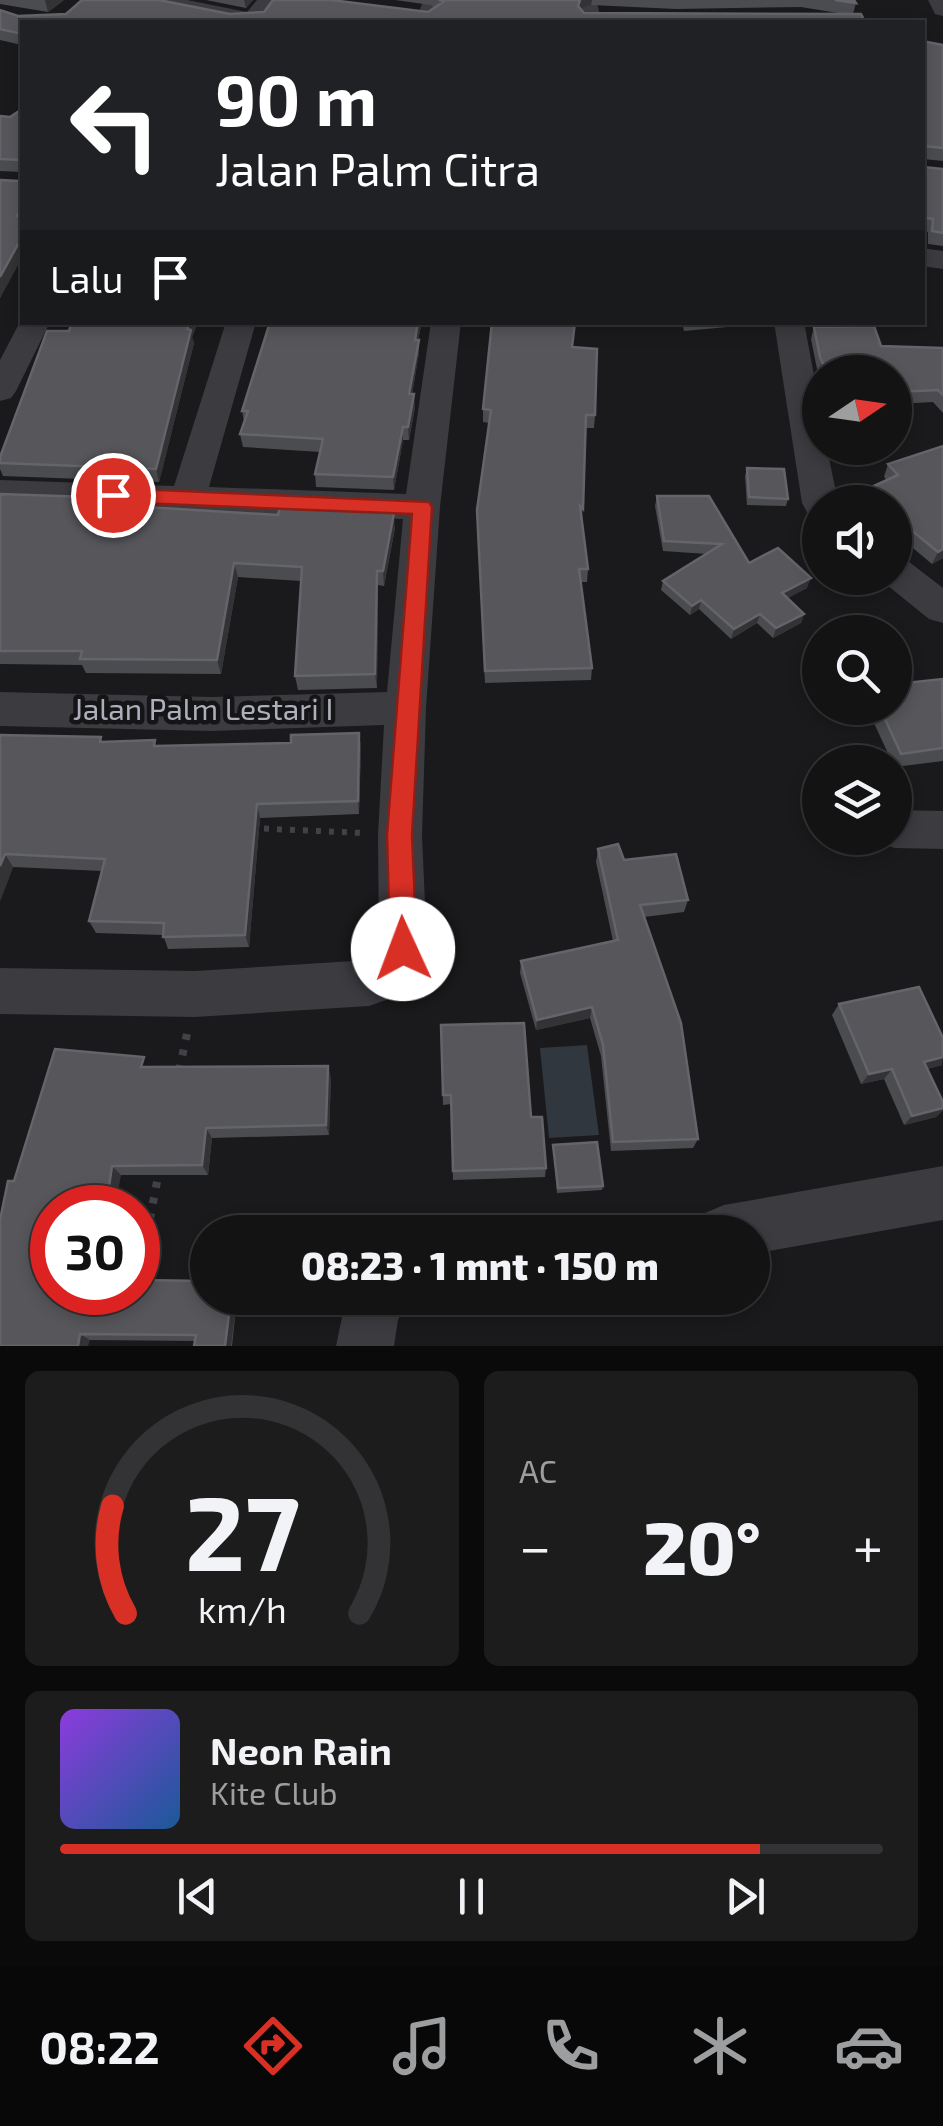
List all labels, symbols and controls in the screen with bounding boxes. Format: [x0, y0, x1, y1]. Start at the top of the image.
text: 90 m [215, 56, 377, 140]
icon: left [50, 60, 180, 190]
text: Jalan Palm Citra [215, 141, 540, 195]
icon: arrive [143, 250, 198, 305]
text: Lalu [50, 255, 123, 301]
north arrow [802, 355, 912, 465]
map controls [802, 355, 912, 855]
pin [71, 453, 156, 538]
icon: arrive [86, 468, 141, 523]
button: sound [802, 485, 912, 595]
button: search [802, 615, 912, 725]
street label: Jalan Palm Lestari I [73, 690, 333, 726]
button: layers [802, 745, 912, 855]
position arrow [351, 897, 455, 1001]
speed limit sign: 30 [30, 1185, 160, 1315]
text: 08:23 · 1 mnt · 150 m [301, 1242, 659, 1288]
text: AC [519, 1451, 557, 1489]
text: 27 [184, 1467, 300, 1592]
text: 20° [643, 1500, 761, 1590]
text: − [519, 1512, 551, 1578]
text: + [853, 1512, 883, 1578]
text: km/h [198, 1587, 286, 1630]
text: Neon Rain [210, 1727, 392, 1773]
text: Kite Club [210, 1773, 338, 1811]
icon: previous [170, 1869, 225, 1924]
icon: pause [444, 1869, 499, 1924]
icon: next [718, 1869, 773, 1924]
icon: directions [238, 2011, 308, 2081]
icon: music [387, 2011, 457, 2081]
icon: phone [536, 2011, 606, 2081]
icon: climate [685, 2011, 755, 2081]
icon: car [834, 2011, 904, 2081]
text: 08:22 [39, 2019, 160, 2073]

